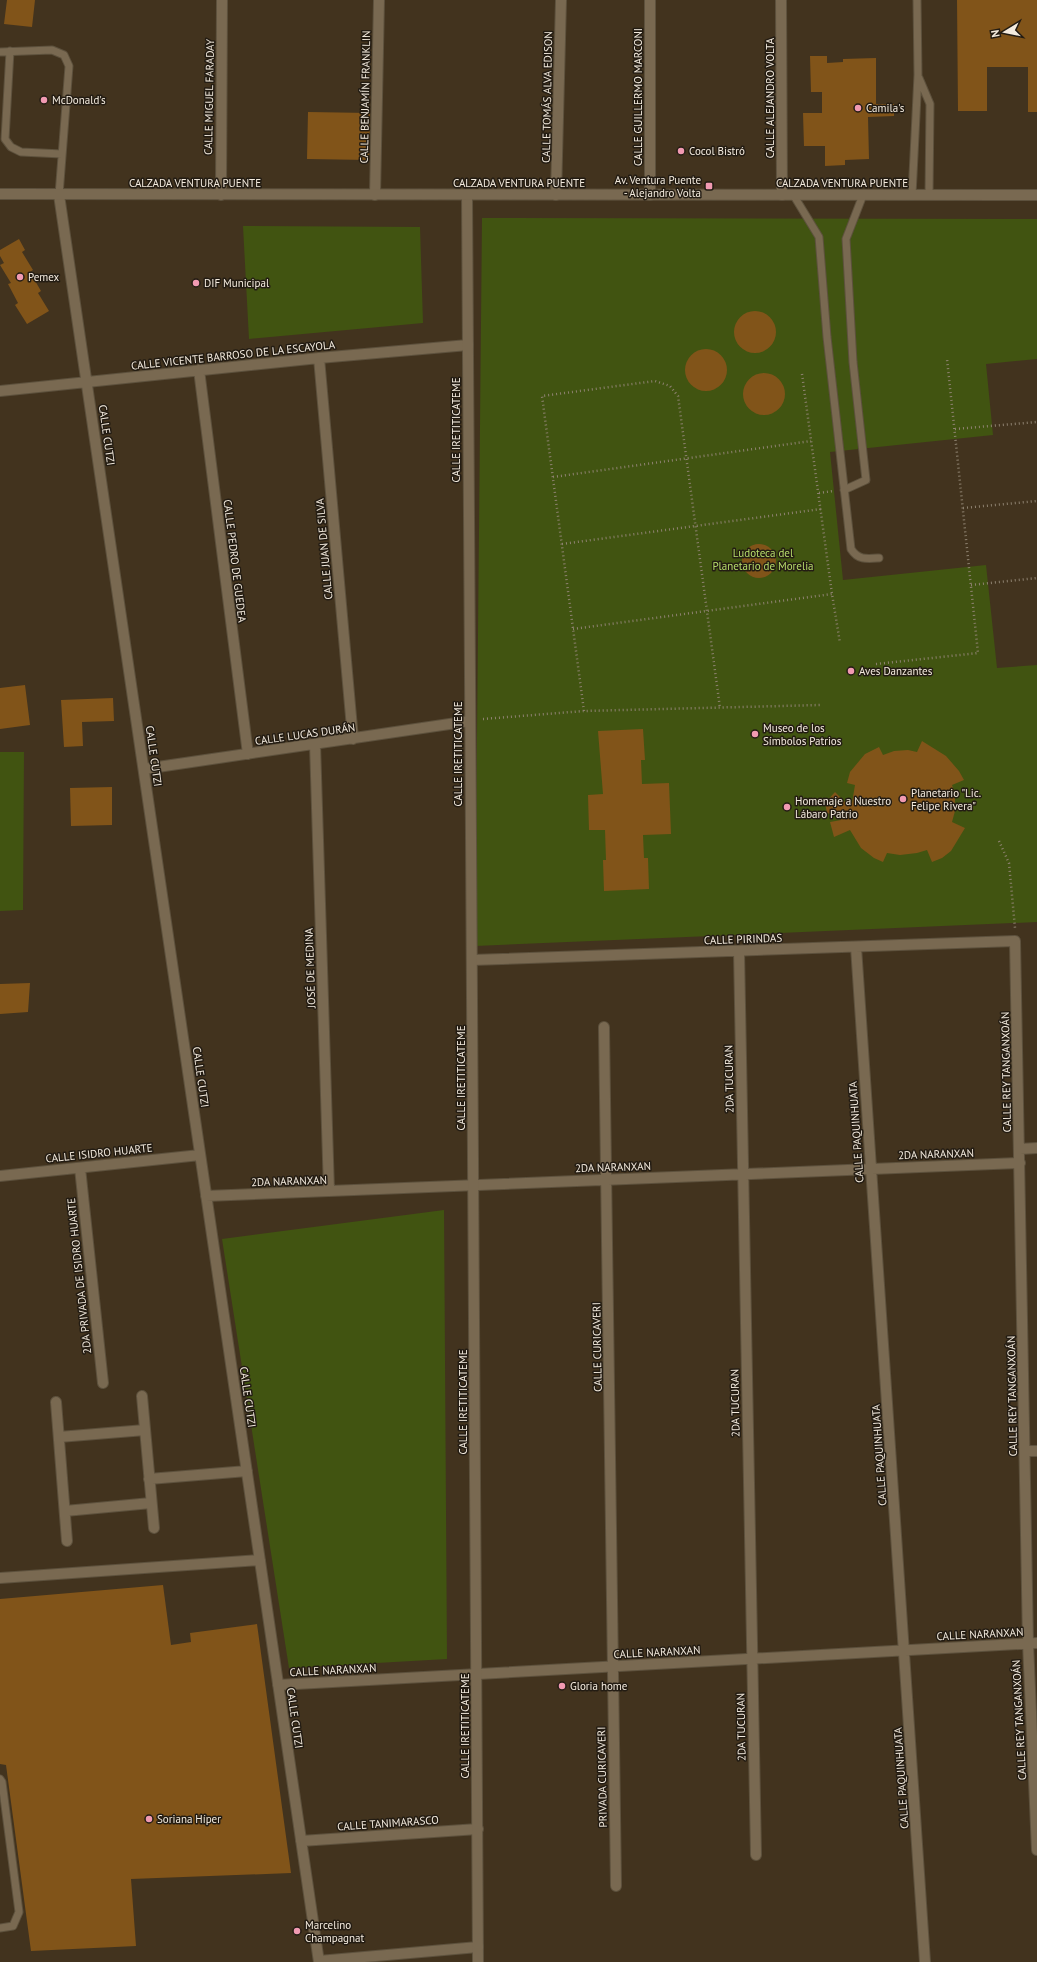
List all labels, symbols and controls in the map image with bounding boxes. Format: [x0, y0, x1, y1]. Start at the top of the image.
north arrow [985, 12, 1025, 52]
street label: CALLE GUILLERMO MARCONI [631, 28, 645, 166]
text: N [988, 29, 1003, 39]
street label: CALLE BENJAMÍN FRANKLIN [357, 30, 373, 164]
street label: CALLE TOMÁS ALVA EDISON [539, 31, 555, 163]
street label: CALLE ALEJANDRO VOLTA [763, 37, 777, 158]
street label: CALLE MIGUEL FARADAY [201, 38, 217, 155]
place label: McDonald's [52, 93, 106, 107]
marker: McDonald's [39, 95, 49, 105]
place label: Camila's [866, 101, 905, 115]
marker: Camila's [853, 103, 863, 113]
place label: Cocol Bistró [689, 144, 745, 158]
marker: Cocol Bistró [676, 146, 686, 156]
place label: Av. Ventura Puente - Alejandro Volta [615, 173, 701, 200]
street label: CALZADA VENTURA PUENTE [129, 176, 261, 190]
street label: CALZADA VENTURA PUENTE [453, 176, 585, 190]
street label: CALZADA VENTURA PUENTE [776, 176, 908, 190]
marker: Av. Ventura Puente - Alejandro Volta [704, 181, 714, 191]
place label: Pemex [28, 270, 60, 284]
marker: Pemex [15, 272, 25, 282]
place label: DIF Municipal [204, 276, 270, 290]
marker: DIF Municipal [191, 278, 201, 288]
street label: CALLE VICENTE BARROSO DE LA ESCAYOLA [130, 337, 336, 373]
street label: CALLE IRETITICATEME [449, 377, 463, 483]
street label: CALLE CUTZI [96, 404, 118, 466]
street label: CALLE JUAN DE SILVA [313, 497, 335, 600]
street label: CALLE PEDRO DE GUEDEA [221, 499, 250, 624]
park label: Ludoteca del Planetario de Morelia [712, 546, 814, 573]
place label: Aves Danzantes [859, 664, 933, 678]
marker: Aves Danzantes [846, 666, 856, 676]
street label: CALLE IRETITICATEME [451, 701, 465, 807]
street label: CALLE LUCAS DURÁN [254, 720, 356, 748]
place label: Museo de los Símbolos Patrios [763, 721, 842, 748]
street label: CALLE CUTZI [143, 725, 165, 787]
marker: Museo de los Símbolos Patrios [750, 729, 760, 739]
place label: Planetario "Lic. Felipe Rivera" [911, 786, 981, 813]
place label: Homenaje a Nuestro Lábaro Patrio [795, 794, 891, 821]
marker: Planetario "Lic. Felipe Rivera" [898, 794, 908, 804]
marker: Homenaje a Nuestro Lábaro Patrio [782, 802, 792, 812]
street label: JOSÉ DE MEDINA [302, 927, 318, 1009]
street label: CALLE PIRINDAS [704, 931, 783, 947]
street label: CALLE REY TANGANXOÁN [998, 1012, 1014, 1132]
street label: CALLE IRETITICATEME [454, 1025, 468, 1131]
street label: 2DA TUCURAN [721, 1045, 737, 1113]
street label: CALLE CUTZI [190, 1046, 212, 1108]
street label: CALLE PAQUINHUATA [845, 1080, 867, 1183]
street label: CALLE ISIDRO HUARTE [45, 1140, 153, 1166]
street label: 2DA NARANXAN [898, 1146, 974, 1162]
street label: 2DA NARANXAN [575, 1159, 651, 1175]
street label: 2DA NARANXAN [251, 1173, 327, 1189]
street label: 2DA PRIVADA DE ISIDRO HUARTE [64, 1197, 94, 1355]
street label: CALLE CURICAVERI [589, 1302, 605, 1392]
street label: CALLE REY TANGANXOÁN [1004, 1336, 1020, 1456]
street label: CALLE IRETITICATEME [456, 1349, 470, 1455]
street label: CALLE CUTZI [237, 1366, 259, 1428]
street label: 2DA TUCURAN [727, 1369, 743, 1437]
street label: CALLE PAQUINHUATA [868, 1403, 890, 1506]
street label: CALLE NARANXAN [936, 1625, 1024, 1643]
street label: CALLE NARANXAN [613, 1643, 701, 1661]
street label: CALLE REY TANGANXOÁN [1009, 1659, 1029, 1781]
street label: CALLE NARANXAN [289, 1661, 377, 1679]
street label: CALLE IRETITICATEME [458, 1673, 472, 1779]
place label: Gloria home [570, 1679, 628, 1693]
marker: Gloria home [557, 1681, 567, 1691]
street label: CALLE CUTZI [284, 1687, 306, 1749]
street label: 2DA TUCURAN [733, 1693, 749, 1761]
street label: PRIVADA CURICAVERI [594, 1726, 610, 1828]
street label: CALLE PAQUINHUATA [890, 1726, 912, 1829]
place label: Soriana Híper [157, 1812, 221, 1826]
street label: CALLE TANIMARASCO [337, 1812, 439, 1834]
marker: Soriana Híper [144, 1814, 154, 1824]
place label: Marcelino Champagnat [305, 1918, 364, 1945]
marker: Marcelino Champagnat [292, 1926, 302, 1936]

